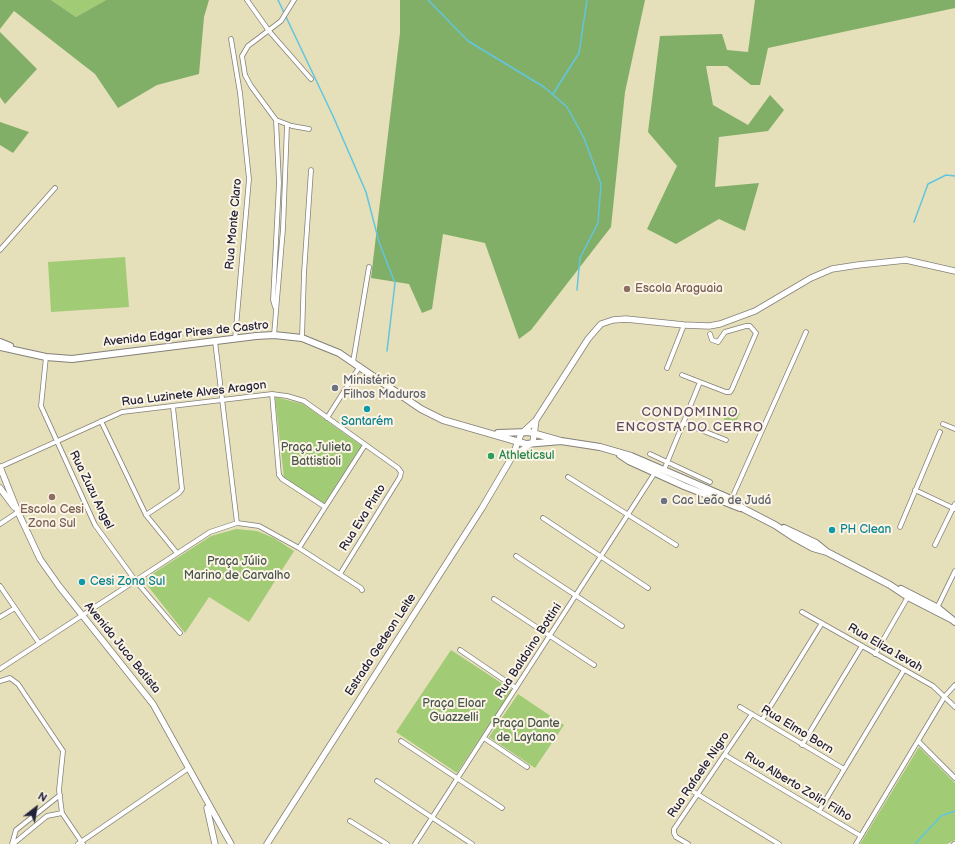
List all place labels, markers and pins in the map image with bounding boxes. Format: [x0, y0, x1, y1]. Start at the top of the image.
place label: Escola Araguaia [635, 282, 723, 296]
marker: Escola Araguaia [622, 284, 632, 294]
place label: Ministério Filhos Maduros [343, 374, 426, 402]
marker: Ministério Filhos Maduros [330, 383, 340, 393]
marker: Santarém [362, 404, 372, 414]
place label: Santarém [341, 415, 393, 429]
place label: Athleticsul [499, 449, 555, 463]
marker: Athleticsul [486, 451, 496, 461]
marker: Escola Cesi Zona Sul [47, 492, 57, 502]
place label: Cac Leão de Judá [672, 494, 771, 508]
marker: Cac Leão de Judá [659, 496, 669, 506]
place label: Escola Cesi Zona Sul [20, 503, 84, 531]
place label: PH Clean [840, 523, 891, 537]
marker: PH Clean [827, 525, 837, 535]
place label: Cesi Zona Sul [90, 575, 165, 589]
marker: Cesi Zona Sul [77, 577, 87, 587]

